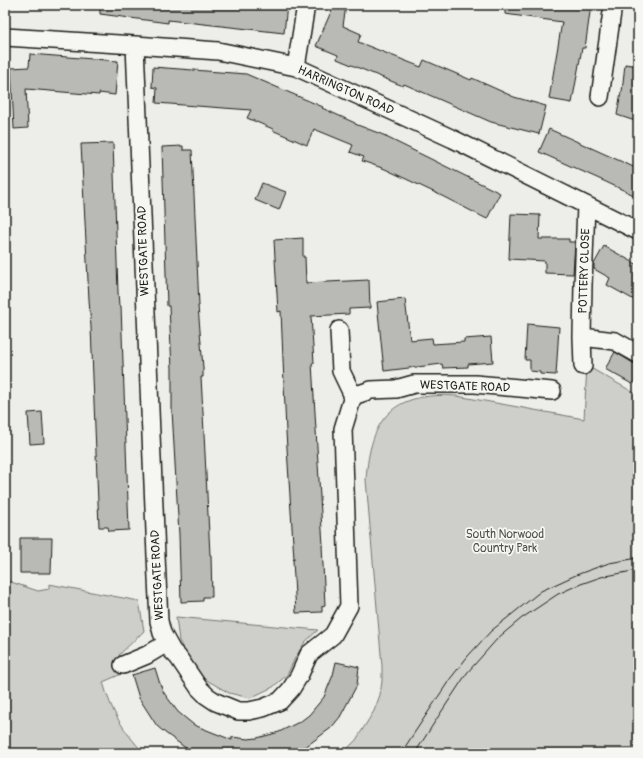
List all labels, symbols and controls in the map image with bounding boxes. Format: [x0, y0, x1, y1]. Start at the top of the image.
street label: HARRINGTON ROAD [295, 63, 397, 119]
street label: WESTGATE ROAD [134, 205, 153, 296]
street label: POTTERY CLOSE [576, 228, 593, 314]
street label: WESTGATE ROAD [420, 377, 511, 396]
park label: South Norwood Country Park [466, 527, 544, 556]
street label: WESTGATE ROAD [148, 529, 167, 620]

